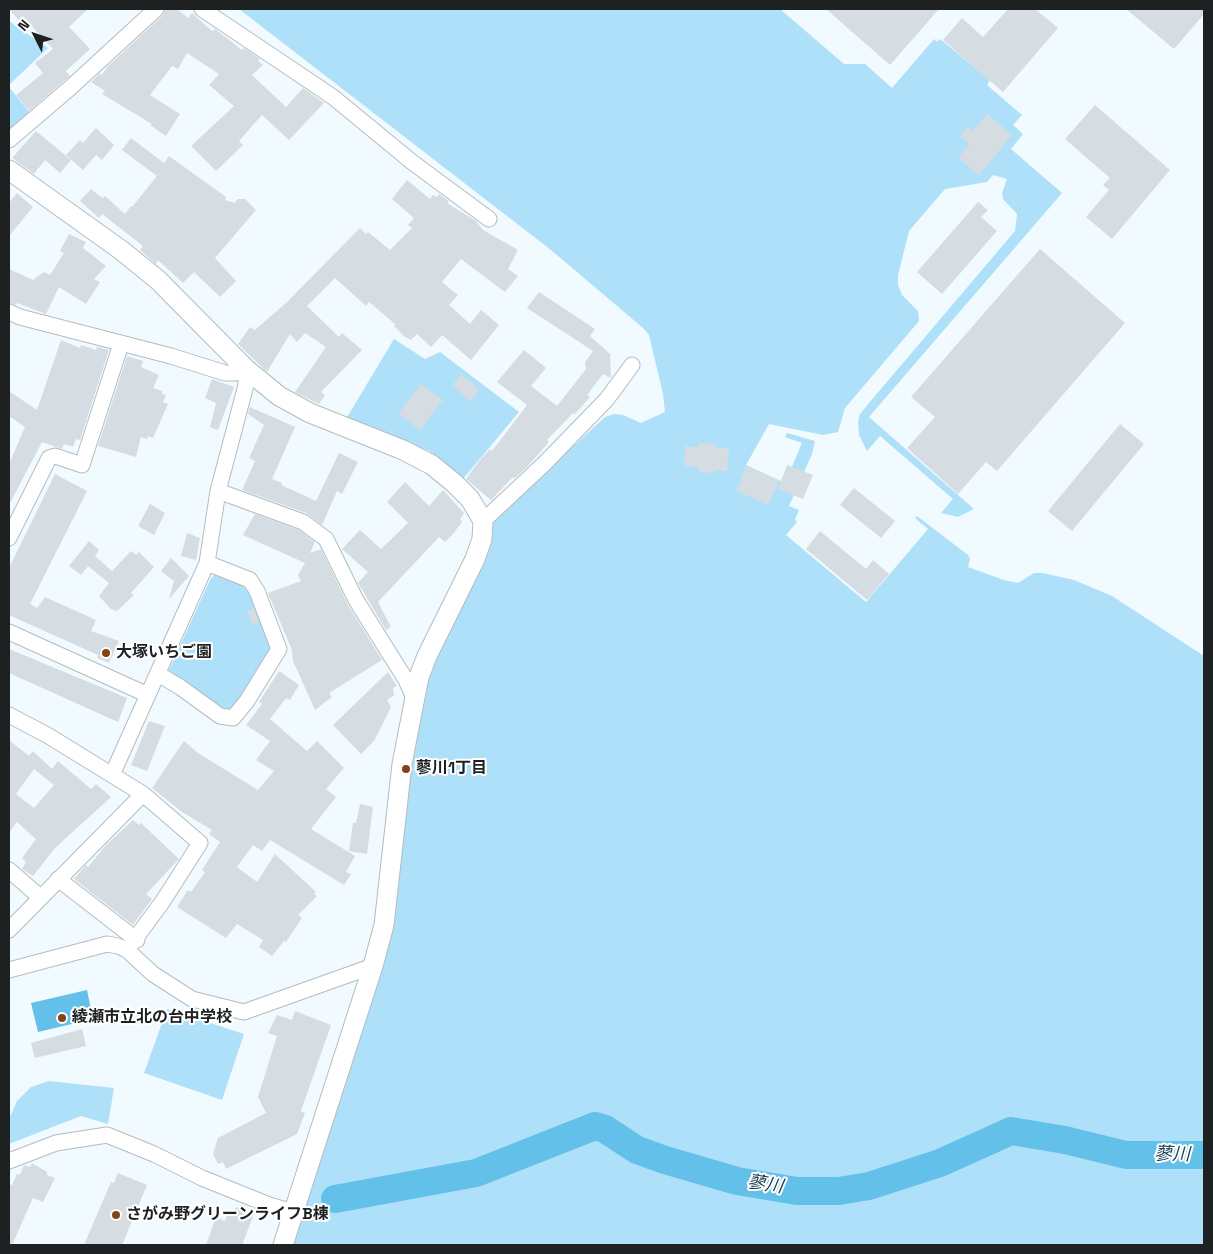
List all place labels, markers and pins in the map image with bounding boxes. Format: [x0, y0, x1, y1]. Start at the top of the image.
place label: 大塚いちご園 [116, 643, 212, 663]
marker: 大塚いちご園 [100, 647, 112, 659]
place label: 蓼川1丁目 [416, 759, 487, 779]
marker: 蓼川1丁目 [400, 763, 412, 775]
place label: 綾瀬市立北の台中学校 [72, 1008, 232, 1028]
marker: 綾瀬市立北の台中学校 [56, 1012, 68, 1024]
place label: さがみ野グリーンライフB棟 [126, 1205, 329, 1225]
marker: さがみ野グリーンライフB棟 [110, 1209, 122, 1221]

